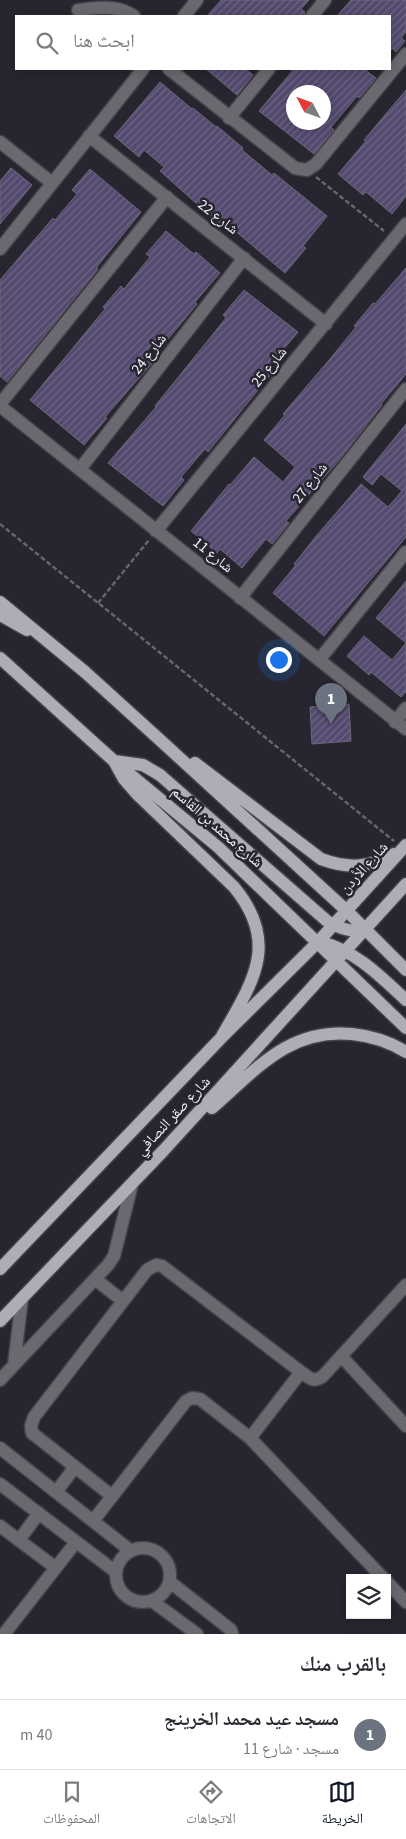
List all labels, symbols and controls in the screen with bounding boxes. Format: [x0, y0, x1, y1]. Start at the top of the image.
search box [15, 15, 391, 70]
text: ابحث هنا [73, 28, 135, 55]
icon: search [33, 29, 61, 57]
north arrow [286, 85, 331, 130]
street label: شارع 22 [193, 194, 243, 240]
street label: شارع 24 [126, 329, 172, 379]
street label: شارع 25 [246, 342, 292, 392]
street label: شارع 27 [287, 458, 333, 508]
street label: شارع 11 [188, 532, 238, 578]
your location [266, 647, 292, 673]
pin: 1 [315, 683, 347, 724]
street label: شارع محمد بن القاسم [167, 781, 267, 873]
street label: شارع الأردن [335, 837, 393, 899]
street label: شارع صقر النصافي [131, 1072, 216, 1161]
map controls [346, 1574, 391, 1619]
button: layers [346, 1574, 391, 1619]
text: بالقرب منك [300, 1649, 386, 1679]
text: مسجد عيد محمد الخرينج [164, 1706, 339, 1733]
text: 40 m [20, 1724, 52, 1746]
text: 1 [366, 1724, 374, 1746]
text: مسجد · شارع 11 [243, 1738, 339, 1760]
tab: المحفوظات [43, 1778, 100, 1832]
tab: الاتجاهات [186, 1778, 236, 1832]
tab: الخريطة [322, 1778, 363, 1832]

